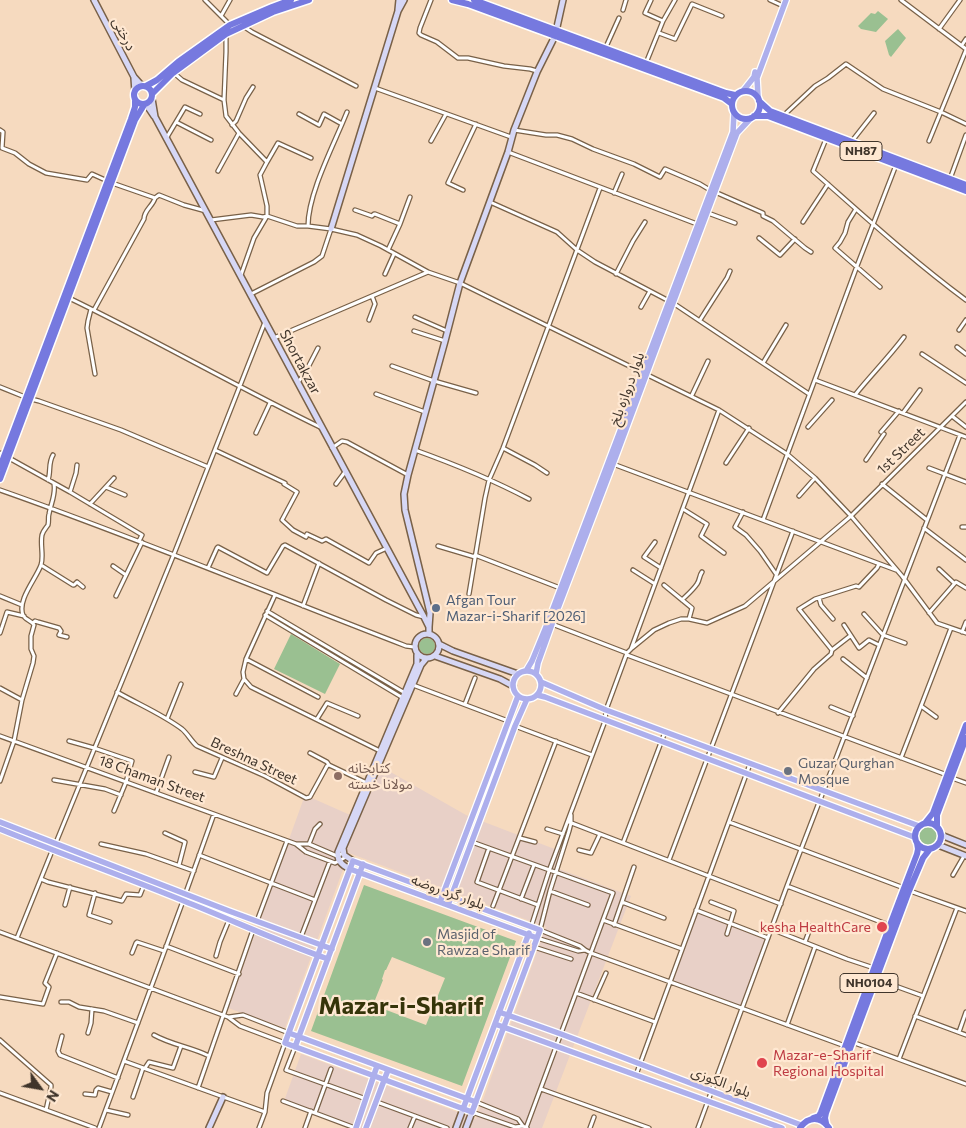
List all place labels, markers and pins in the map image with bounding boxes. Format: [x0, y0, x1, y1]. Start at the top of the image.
place label: Afgan Tour Mazar-i-Sharif [2026] [446, 592, 586, 624]
marker: Afgan Tour Mazar-i-Sharif [2026] [430, 602, 442, 614]
place label: Guzar Qurghan Mosque [798, 755, 894, 788]
place label: کتابخانه مولانا خسته [348, 760, 413, 792]
marker: Guzar Qurghan Mosque [782, 765, 794, 777]
marker: کتابخانه مولانا خسته [332, 770, 344, 782]
place label: kesha HealthCare [760, 919, 871, 935]
marker: kesha HealthCare [875, 920, 889, 934]
place label: Masjid of Rawza e Sharif [437, 926, 530, 959]
marker: Masjid of Rawza e Sharif [421, 936, 433, 948]
place label: Mazar-e-Sharif Regional Hospital [773, 1047, 884, 1080]
marker: Mazar-e-Sharif Regional Hospital [755, 1056, 769, 1070]

